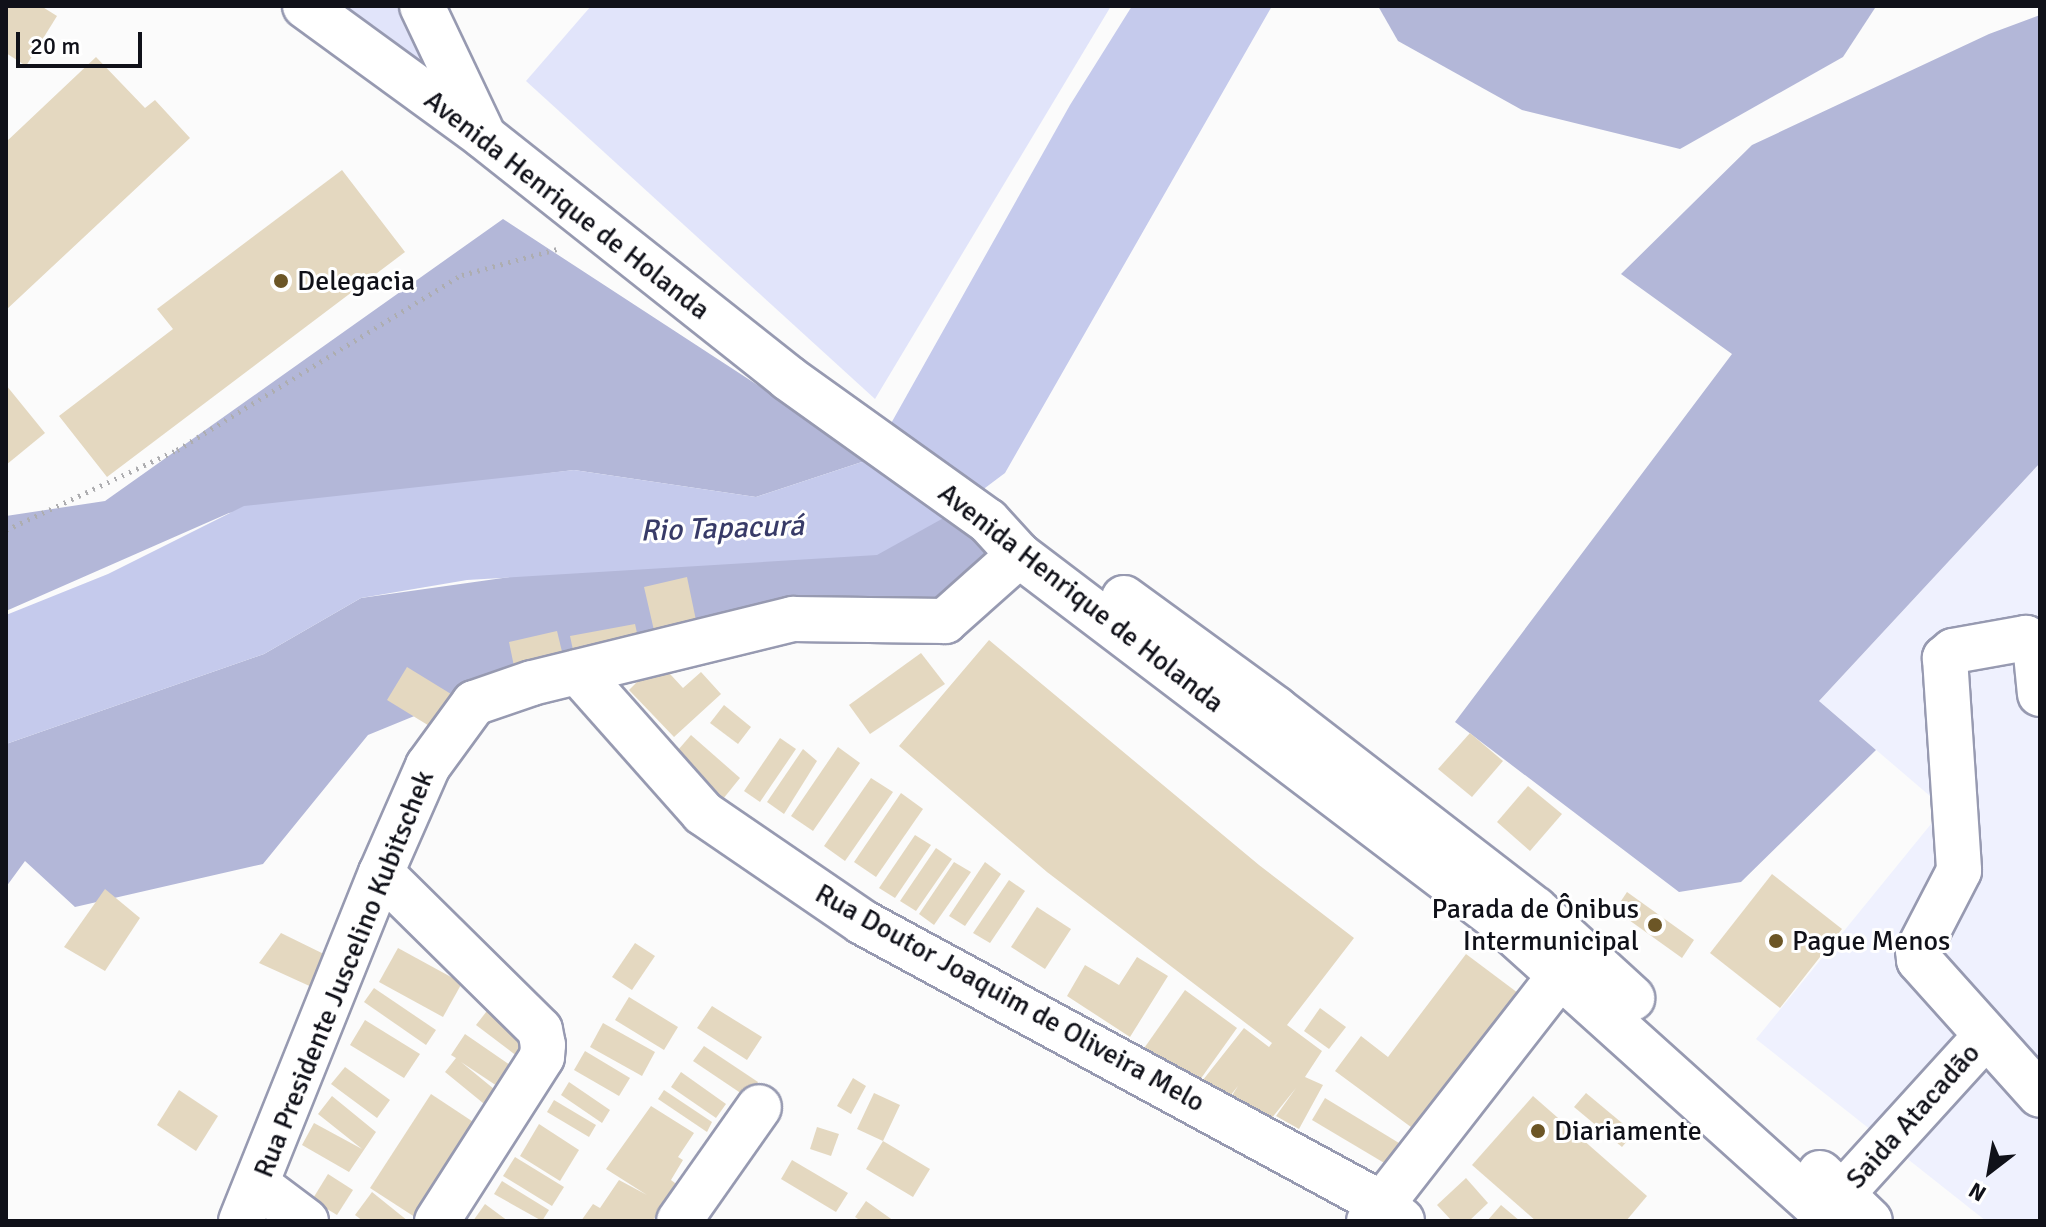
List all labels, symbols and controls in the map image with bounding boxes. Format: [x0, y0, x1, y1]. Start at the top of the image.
scale bar [20, 16, 146, 66]
text: 20 m [30, 31, 80, 61]
street label: Avenida Henrique de Holanda [418, 83, 716, 327]
place label: Delegacia [297, 264, 415, 298]
marker: Delegacia [272, 272, 290, 290]
street label: Avenida Henrique de Holanda [932, 476, 1230, 720]
water label: Rio Tapacurá [640, 508, 804, 550]
street label: Rua Presidente Juscelino Kubitschek [247, 766, 441, 1182]
street label: Rua Doutor Joaquim de Oliveira Melo [809, 877, 1211, 1119]
place label: Parada de Ônibus Intermunicipal [1432, 892, 1639, 958]
marker: Parada de Ônibus Intermunicipal [1646, 916, 1664, 934]
place label: Pague Menos [1792, 924, 1950, 958]
marker: Pague Menos [1767, 932, 1785, 950]
street label: Saida Atacadão [1839, 1036, 1987, 1196]
place label: Diariamente [1554, 1114, 1702, 1148]
marker: Diariamente [1529, 1122, 1547, 1140]
north arrow [1950, 1131, 2030, 1211]
text: N [1964, 1176, 1991, 1208]

